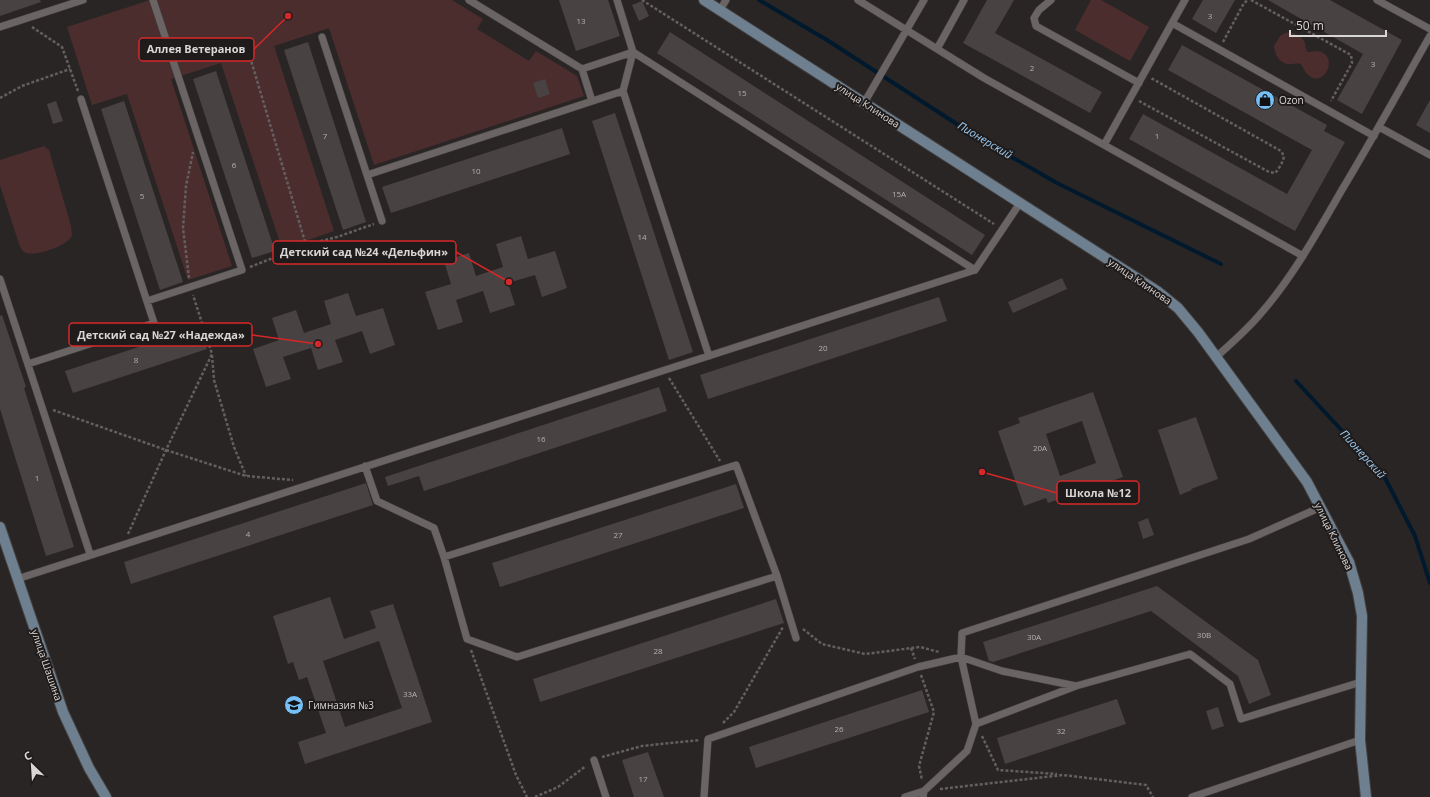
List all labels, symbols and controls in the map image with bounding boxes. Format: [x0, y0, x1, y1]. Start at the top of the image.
house number: 3 [1208, 10, 1213, 21]
scale bar [1290, 12, 1386, 38]
house number: 13 [576, 15, 586, 26]
text: 50 m [1296, 17, 1324, 34]
callout: Аллея Ветеранов [139, 38, 254, 61]
text: Аллея Ветеранов [147, 41, 245, 56]
house number: 3 [1371, 58, 1376, 69]
house number: 2 [1030, 62, 1035, 73]
street label: улица Клинова [833, 79, 903, 131]
house number: 15 [737, 87, 747, 98]
shop icon: Ozon [1254, 89, 1276, 111]
place label: Ozon [1279, 93, 1304, 107]
water label: Пионерский [955, 117, 1016, 162]
house number: 7 [323, 130, 328, 141]
house number: 1 [1155, 130, 1159, 141]
house number: 6 [232, 159, 237, 170]
house number: 10 [471, 165, 481, 176]
house number: 15А [892, 188, 907, 199]
house number: 5 [140, 190, 145, 201]
house number: 14 [637, 231, 647, 242]
callout: Детский сад №24 «Дельфин» [273, 241, 456, 264]
text: Детский сад №24 «Дельфин» [280, 244, 448, 259]
street label: улица Клинова [1106, 255, 1174, 307]
callout: Детский сад №27 «Надежда» [69, 323, 252, 346]
text: Детский сад №27 «Надежда» [77, 327, 245, 342]
house number: 20 [818, 342, 828, 353]
house number: 8 [134, 354, 139, 365]
water label: Пионерский [1337, 426, 1390, 482]
house number: 16 [536, 433, 546, 444]
house number: 20А [1033, 442, 1048, 453]
house number: 1 [35, 472, 39, 483]
callout: Школа №12 [1057, 481, 1139, 504]
text: Школа №12 [1065, 485, 1131, 500]
street label: улица Клинова [1312, 500, 1356, 572]
house number: 4 [246, 528, 251, 539]
house number: 27 [613, 529, 623, 540]
street label: улица Шашина [28, 627, 66, 703]
house number: 30В [1197, 629, 1211, 640]
house number: 30А [1027, 631, 1042, 642]
house number: 28 [653, 645, 663, 656]
house number: 33А [403, 688, 418, 699]
school or university icon: Гимназия №3 [283, 694, 305, 716]
place label: Гимназия №3 [308, 698, 374, 712]
house number: 26 [834, 723, 844, 734]
house number: 32 [1056, 725, 1066, 736]
north arrow [12, 745, 52, 785]
text: С [21, 747, 34, 764]
house number: 17 [638, 773, 648, 784]

